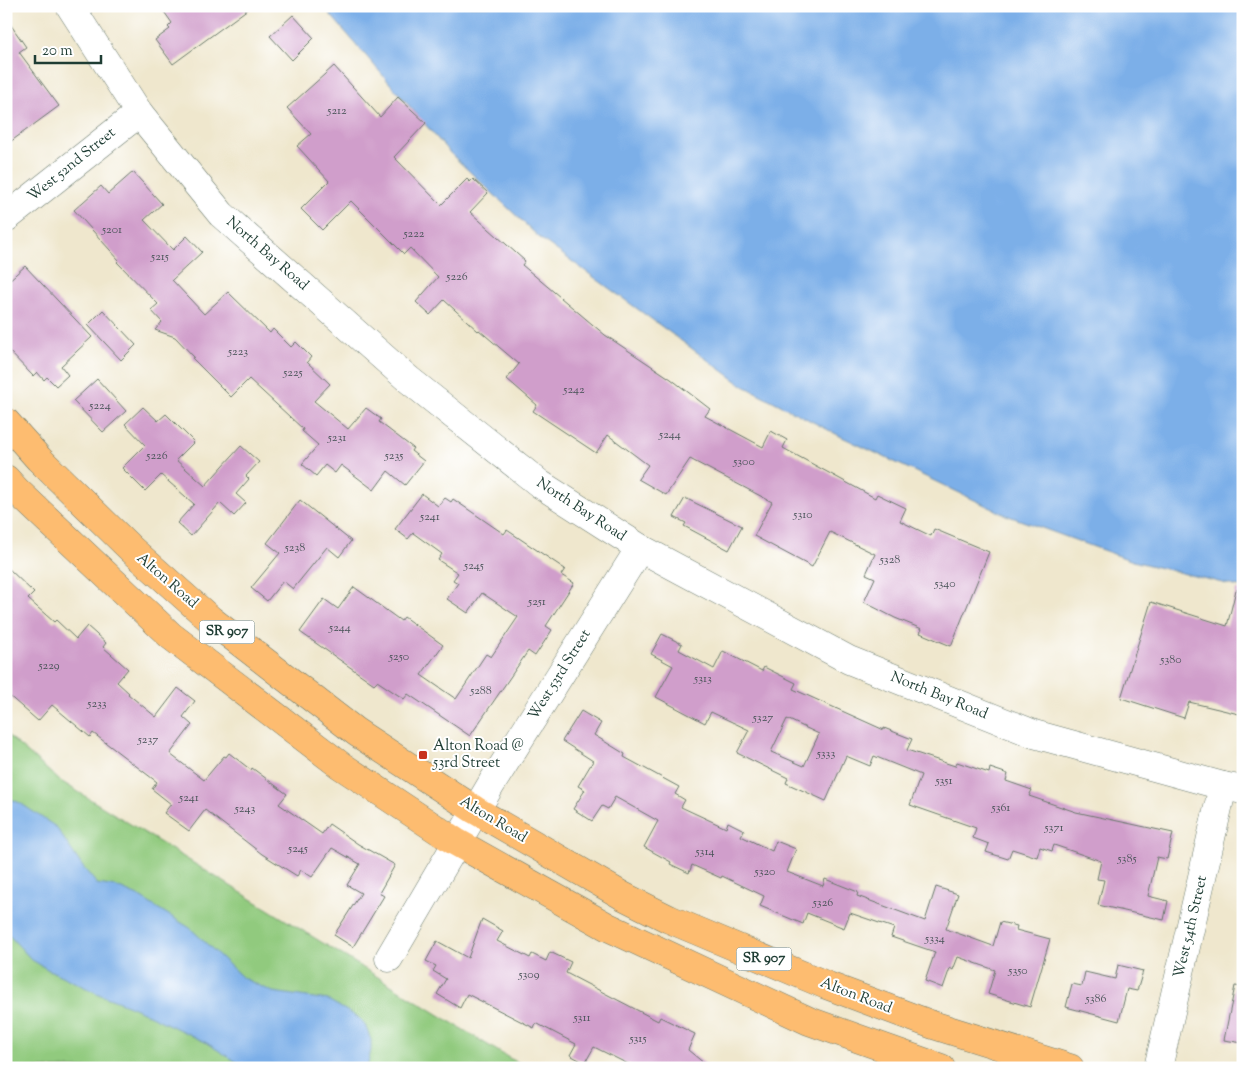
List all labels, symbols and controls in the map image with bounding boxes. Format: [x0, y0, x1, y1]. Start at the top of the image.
scale bar [35, 32, 101, 64]
text: 20 m [42, 41, 73, 62]
house number: 5212 [326, 102, 347, 120]
street label: West 52nd Street [24, 123, 120, 207]
street label: North Bay Road [221, 212, 313, 296]
house number: 5201 [101, 221, 122, 239]
house number: 5222 [403, 225, 425, 243]
house number: 5215 [150, 248, 169, 266]
house number: 5226 [445, 268, 468, 286]
house number: 5223 [227, 343, 248, 361]
house number: 5225 [282, 364, 303, 382]
house number: 5242 [562, 381, 585, 399]
house number: 5224 [88, 397, 111, 415]
house number: 5244 [658, 426, 681, 444]
house number: 5231 [327, 429, 346, 447]
house number: 5226 [145, 447, 168, 465]
house number: 5235 [384, 447, 403, 465]
house number: 5300 [732, 453, 755, 471]
street label: North Bay Road [532, 473, 630, 547]
house number: 5310 [792, 506, 813, 524]
house number: 5241 [419, 508, 440, 526]
house number: 5238 [284, 539, 305, 557]
street label: Alton Road [132, 548, 203, 614]
house number: 5328 [879, 551, 900, 569]
house number: 5245 [463, 557, 484, 575]
house number: 5340 [933, 575, 956, 593]
house number: 5251 [527, 593, 546, 611]
house number: 5244 [328, 619, 351, 637]
road number: SR 907 [200, 620, 254, 644]
street label: West 53rd Street [524, 626, 596, 724]
house number: 5250 [388, 648, 409, 666]
house number: 5380 [1159, 651, 1182, 669]
house number: 5229 [37, 657, 60, 675]
street label: North Bay Road [887, 667, 991, 725]
house number: 5313 [693, 670, 712, 688]
house number: 5288 [469, 682, 492, 700]
house number: 5233 [86, 695, 107, 713]
house number: 5327 [752, 709, 773, 727]
house number: 5237 [137, 731, 158, 749]
place label: Alton Road @ 53rd Street [432, 736, 524, 774]
house number: 5333 [816, 745, 835, 763]
marker: Alton Road @ 53rd Street [417, 749, 429, 761]
house number: 5351 [934, 772, 953, 790]
house number: 5241 [178, 789, 199, 807]
street label: Alton Road [455, 792, 531, 849]
house number: 5361 [991, 799, 1010, 817]
house number: 5243 [234, 800, 255, 818]
house number: 5371 [1043, 819, 1064, 837]
house number: 5245 [287, 840, 308, 858]
house number: 5314 [694, 843, 715, 861]
house number: 5385 [1116, 850, 1137, 868]
house number: 5320 [754, 863, 775, 881]
street label: West 54th Street [1169, 874, 1213, 980]
house number: 5326 [812, 894, 833, 912]
house number: 5334 [924, 930, 945, 948]
road number: SR 907 [736, 948, 792, 971]
house number: 5350 [1007, 962, 1028, 980]
house number: 5309 [517, 966, 540, 984]
street label: Alton Road [817, 973, 895, 1019]
house number: 5386 [1085, 990, 1106, 1008]
house number: 5311 [572, 1009, 591, 1027]
house number: 5315 [628, 1030, 647, 1048]

